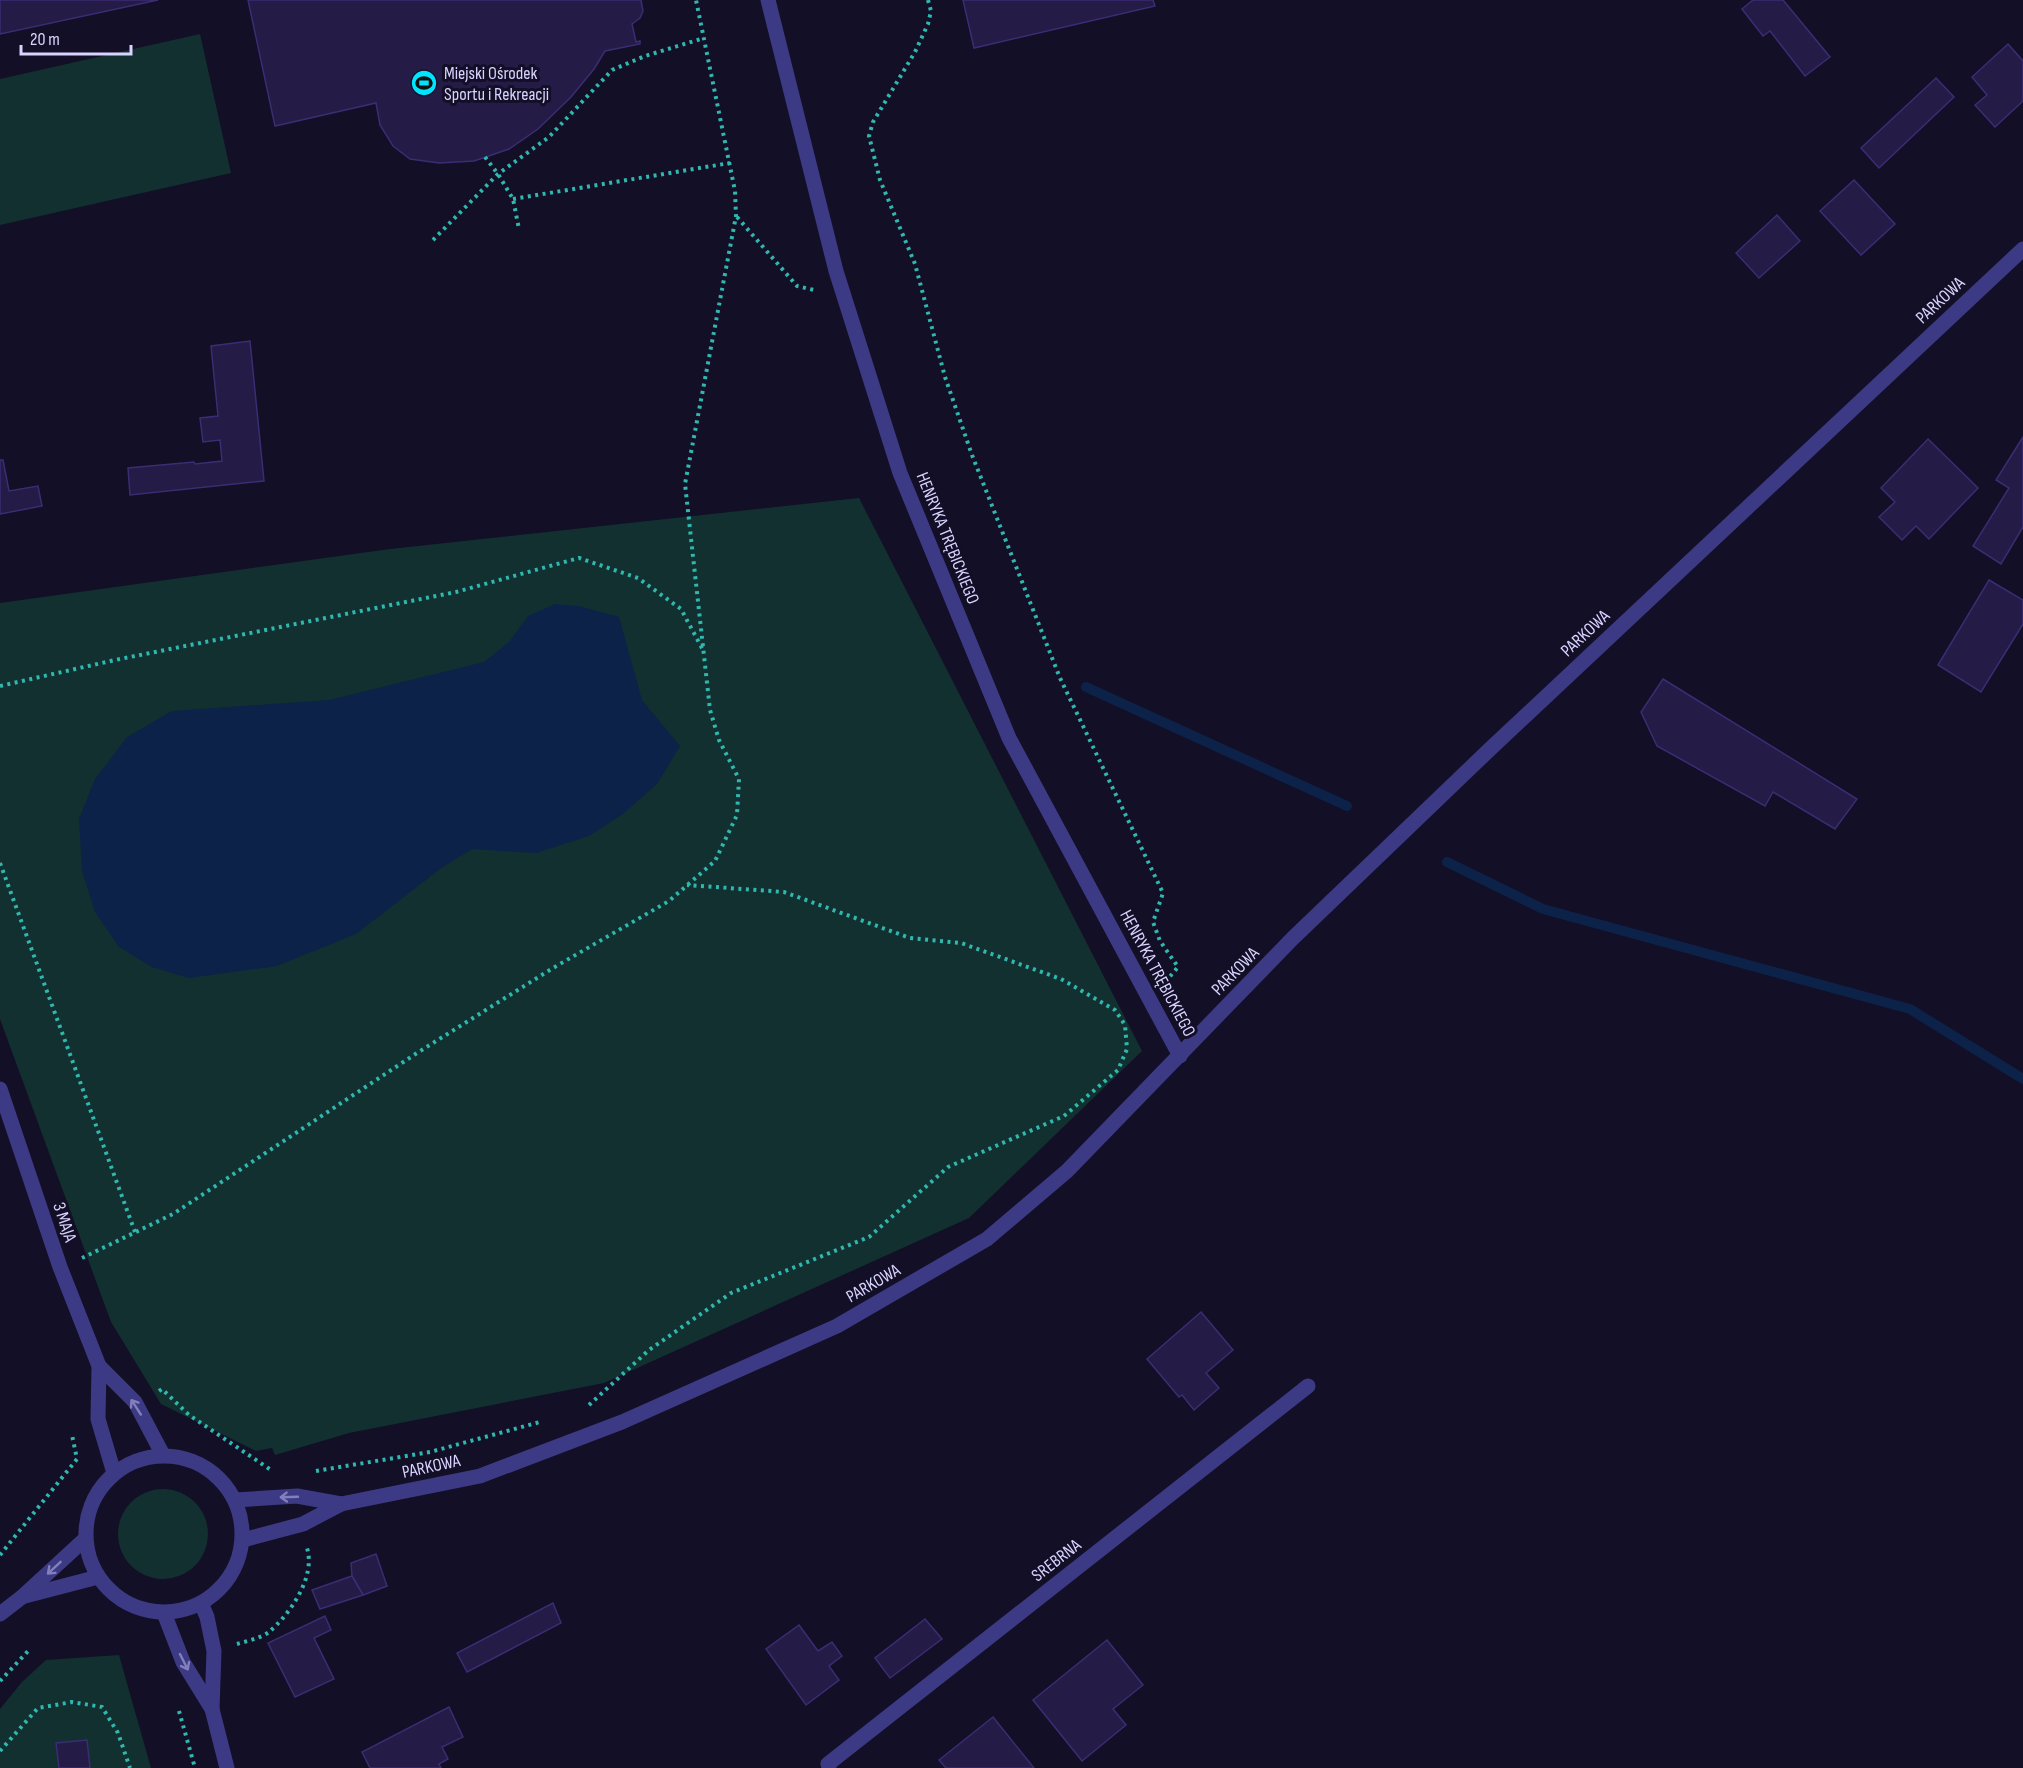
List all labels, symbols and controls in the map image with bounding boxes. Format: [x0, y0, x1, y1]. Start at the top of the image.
scale bar [21, 18, 130, 56]
text: 20 m [30, 29, 60, 50]
place label: Miejski Ośrodek Sportu i Rekreacji [444, 63, 549, 105]
sports icon: Miejski Ośrodek Sportu i Rekreacji [409, 68, 439, 98]
street label: PARKOWA [1912, 272, 1969, 328]
street label: HENRYKA TRĘBICKIEGO [912, 469, 984, 607]
street label: PARKOWA [1557, 605, 1614, 661]
street label: HENRYKA TRĘBICKIEGO [1115, 906, 1200, 1040]
street label: PARKOWA [1207, 943, 1264, 1000]
street label: 3 MAJA [48, 1200, 81, 1245]
street label: PARKOWA [842, 1259, 904, 1307]
one-way arrow [130, 1398, 143, 1415]
street label: PARKOWA [400, 1450, 462, 1483]
one-way arrow [279, 1492, 299, 1503]
street label: SREBRNA [1028, 1535, 1085, 1586]
one-way arrow [46, 1561, 61, 1575]
one-way arrow [179, 1653, 191, 1671]

